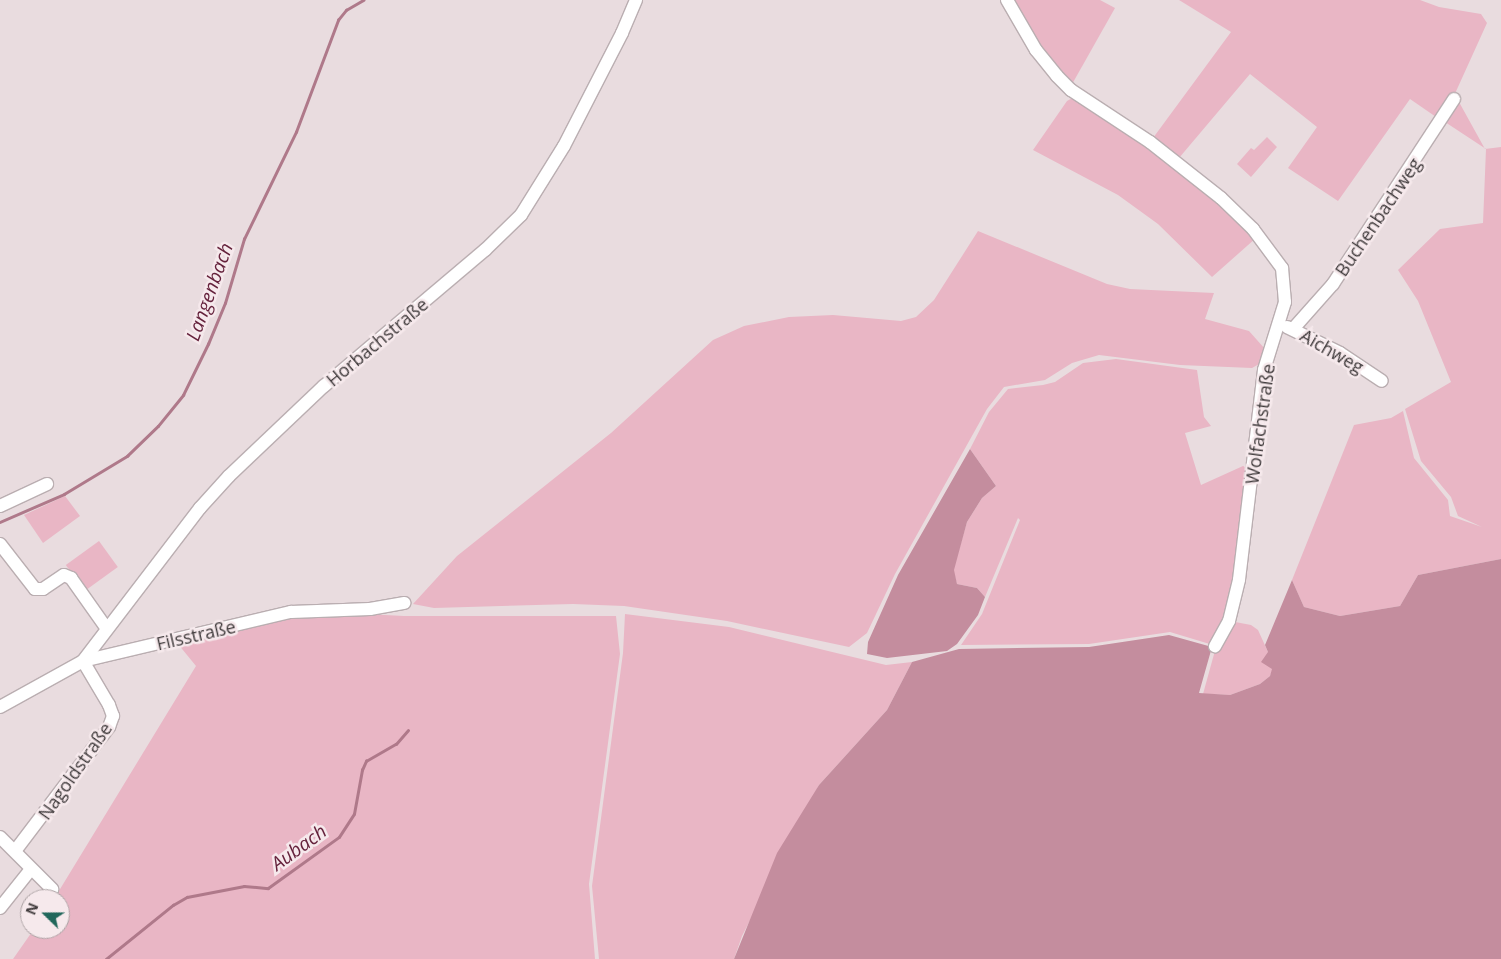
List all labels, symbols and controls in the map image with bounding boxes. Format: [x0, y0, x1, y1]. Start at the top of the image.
street label: Buchenbachweg [1330, 154, 1426, 280]
water label: Langenbach [182, 240, 238, 344]
street label: Horbachstraße [322, 293, 432, 391]
street label: Aichweg [1297, 324, 1367, 378]
street label: Wolfachstraße [1241, 362, 1279, 486]
street label: Filsstraße [154, 615, 238, 655]
street label: Nagoldstraße [34, 718, 116, 824]
water label: Aubach [267, 820, 331, 876]
north arrow [20, 889, 70, 939]
text: N [21, 900, 42, 917]

